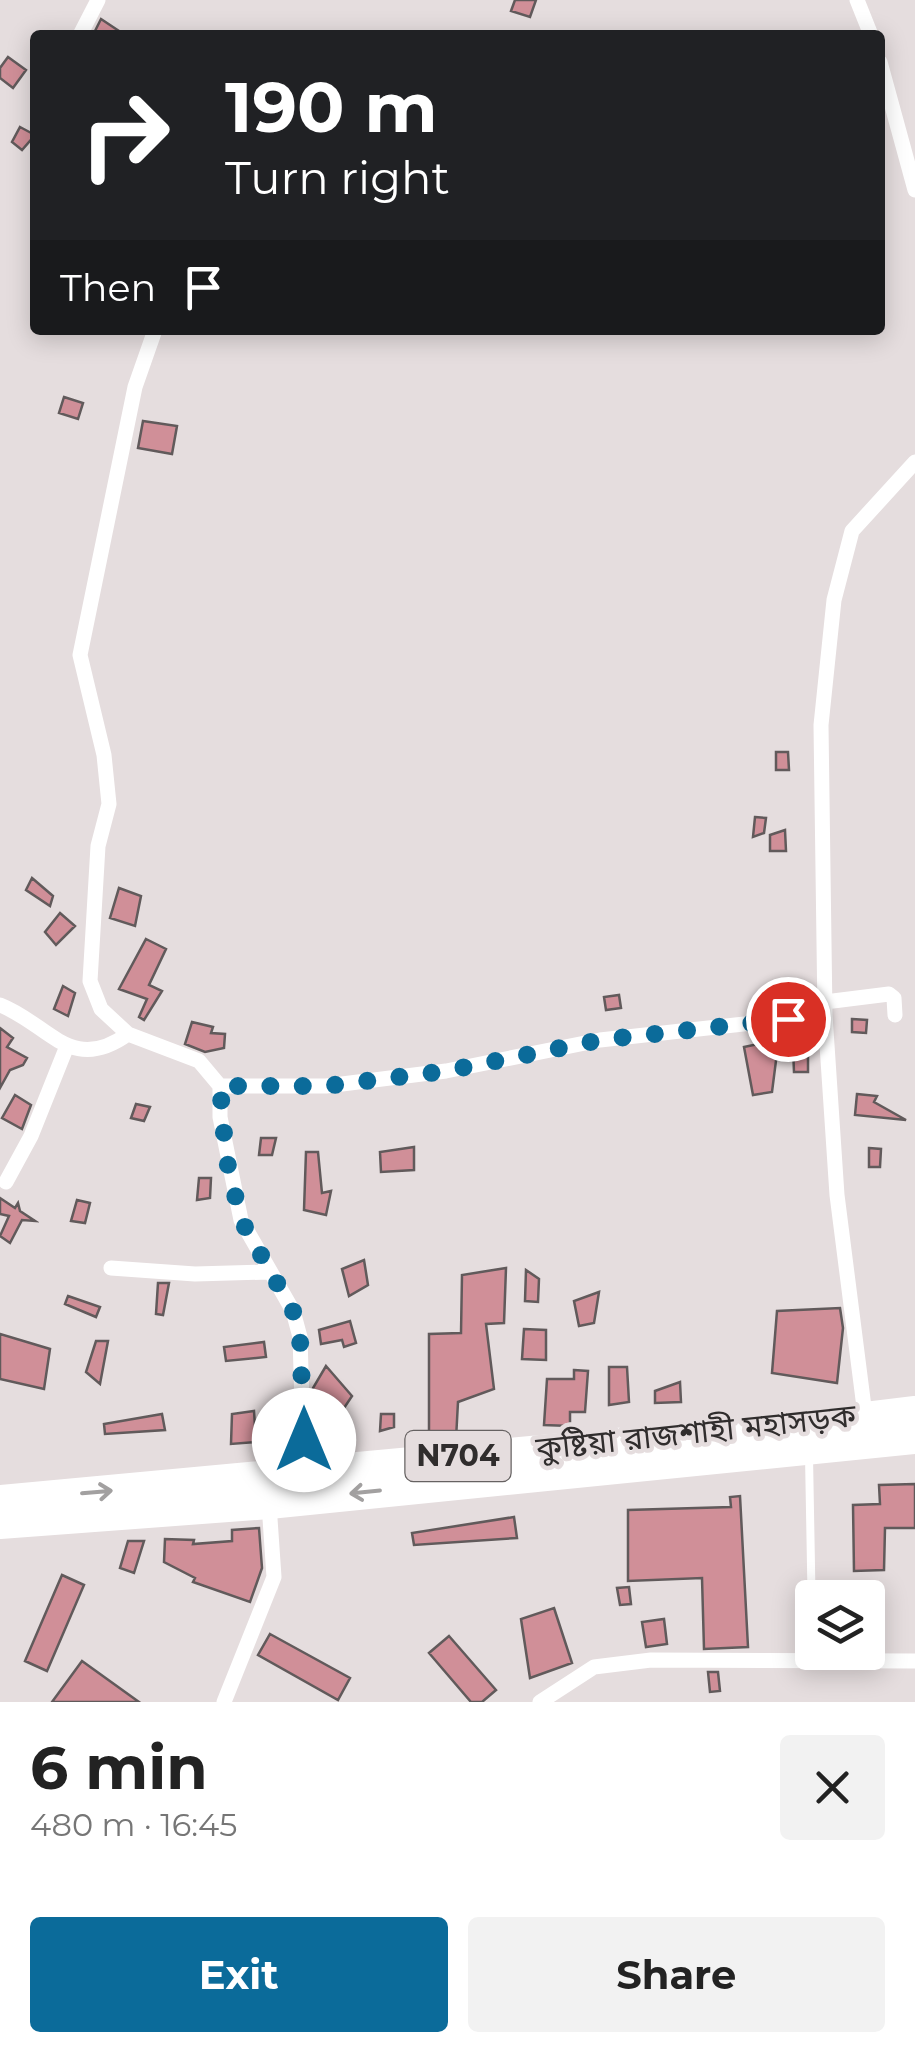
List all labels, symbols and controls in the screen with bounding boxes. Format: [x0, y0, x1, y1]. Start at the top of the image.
text: 190 m [225, 64, 438, 150]
icon: right [60, 70, 190, 200]
text: Turn right [225, 150, 450, 205]
icon: arrive [176, 260, 231, 315]
text: Then [60, 264, 156, 311]
pin [746, 977, 831, 1062]
icon: arrive [761, 992, 816, 1047]
position arrow [252, 1388, 356, 1492]
street label: কুষ্টিয়া রাজশাহী মহাসড়ক [533, 1395, 859, 1468]
road number: N704 [406, 1431, 510, 1481]
one-way arrow [81, 1483, 113, 1502]
one-way arrow [349, 1483, 382, 1502]
map controls [795, 1580, 885, 1670]
button: layers [795, 1580, 885, 1670]
text: 6 min [30, 1731, 208, 1804]
button: close [780, 1735, 885, 1840]
text: 480 m · 16:45 [30, 1805, 237, 1844]
button: Exit [30, 1917, 448, 2032]
button: Share [468, 1917, 885, 2032]

